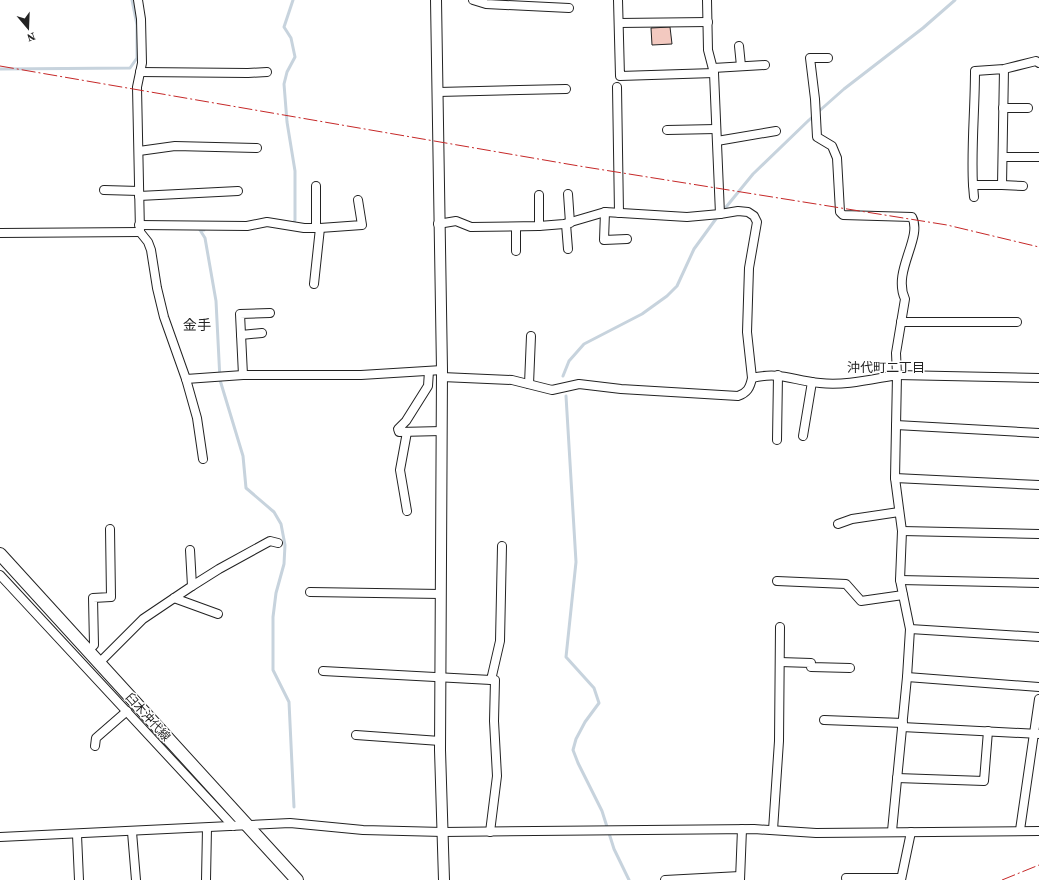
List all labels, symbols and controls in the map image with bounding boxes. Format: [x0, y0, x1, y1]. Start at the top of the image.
north arrow [8, 8, 48, 48]
text: N [25, 29, 37, 45]
district label: 金手 [183, 315, 211, 335]
district label: 沖代町二丁目 [847, 359, 925, 376]
street label: 臼木沖代線 [122, 689, 174, 745]

